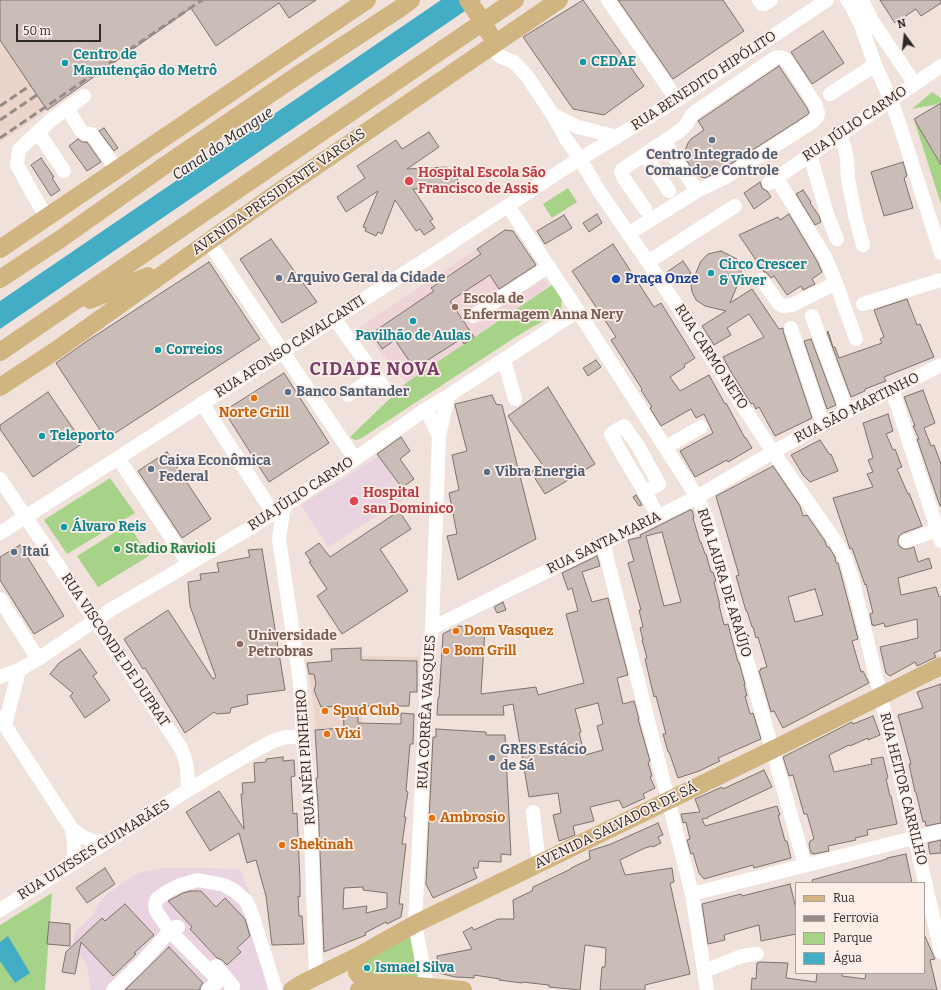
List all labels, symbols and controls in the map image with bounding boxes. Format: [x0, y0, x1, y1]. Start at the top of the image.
scale bar [18, 16, 103, 42]
north arrow [885, 16, 925, 56]
text: N [896, 17, 908, 31]
text: 50 m [23, 24, 51, 38]
street label: RUA BENEDITO HIPÓLITO [628, 28, 780, 134]
place label: Centro de Manutenção do Metrô [73, 47, 217, 80]
place label: CEDAE [591, 54, 636, 70]
marker: CEDAE [578, 57, 588, 67]
marker: Centro de Manutenção do Metrô [60, 58, 70, 68]
street label: RUA JÚLIO CARMO [800, 83, 910, 165]
water label: Canal do Mangue [169, 104, 277, 184]
street label: AVENIDA PRESIDENTE VARGAS [189, 125, 369, 259]
marker: Centro Integrado de Comando e Controle [707, 135, 717, 145]
place label: Centro Integrado de Comando e Controle [645, 147, 779, 180]
place label: Hospital Escola São Francisco de Assis [418, 165, 546, 198]
marker: Hospital Escola São Francisco de Assis [403, 175, 415, 187]
place label: Circo Crescer & Viver [719, 257, 807, 290]
marker: Circo Crescer & Viver [706, 268, 716, 278]
place label: Arquivo Geral da Cidade [287, 270, 445, 286]
place label: Praça Onze [625, 271, 699, 287]
marker: Arquivo Geral da Cidade [274, 273, 284, 283]
marker: Praça Onze [610, 273, 622, 285]
place label: Escola de Enfermagem Anna Nery [463, 291, 623, 324]
street label: RUA AFONSO CAVALCANTI [212, 292, 368, 402]
street label: RUA CARMO NETO [671, 301, 751, 413]
marker: Escola de Enfermagem Anna Nery [450, 302, 460, 312]
marker: Pavilhão de Aulas [408, 316, 418, 326]
place label: Pavilhão de Aulas [355, 328, 471, 344]
place label: Correios [166, 342, 223, 358]
marker: Correios [153, 345, 163, 355]
district label: CIDADE NOVA [309, 359, 441, 381]
street label: RUA SÃO MARTINHO [792, 369, 922, 447]
place label: Banco Santander [296, 384, 409, 400]
marker: Banco Santander [283, 387, 293, 397]
marker: Norte Grill [249, 393, 259, 403]
place label: Norte Grill [219, 405, 289, 421]
place label: Teleporto [50, 428, 114, 444]
marker: Teleporto [37, 431, 47, 441]
place label: Caixa Econômica Federal [159, 453, 271, 486]
street label: RUA JÚLIO CARMO [245, 454, 357, 534]
marker: Caixa Econômica Federal [146, 464, 156, 474]
place label: Vibra Energia [495, 464, 585, 480]
marker: Vibra Energia [482, 467, 492, 477]
place label: Hospital san Dominico [363, 485, 454, 518]
marker: Hospital san Dominico [348, 495, 360, 507]
street label: RUA LAURA DE ARAÚJO [693, 506, 755, 660]
street label: RUA SANTA MARIA [544, 508, 664, 578]
place label: Álvaro Reis [72, 519, 146, 535]
marker: Álvaro Reis [59, 522, 69, 532]
place label: Stadio Ravioli [125, 541, 216, 557]
place label: Itaú [22, 544, 49, 560]
marker: Stadio Ravioli [112, 544, 122, 554]
marker: Itaú [9, 547, 19, 557]
street label: RUA VISCONDE DE DUPRAT [57, 570, 173, 730]
place label: Dom Vasquez [464, 623, 553, 639]
marker: Dom Vasquez [451, 626, 461, 636]
place label: Universidade Petrobras [248, 628, 337, 660]
street label: RUA CORRÊA VASQUES [415, 634, 439, 790]
marker: Universidade Petrobras [235, 639, 245, 649]
place label: Bom Grill [454, 643, 517, 659]
marker: Bom Grill [441, 646, 451, 656]
street label: RUA NÉRI PINHEIRO [293, 688, 319, 826]
place label: Spud Club [333, 703, 399, 719]
marker: Spud Club [320, 706, 330, 716]
street label: RUA HEITOR CARRILHO [876, 711, 930, 867]
place label: Vixi [335, 726, 361, 742]
marker: Vixi [322, 729, 332, 739]
place label: GRES Estácio de Sá [500, 742, 587, 774]
marker: GRES Estácio de Sá [487, 753, 497, 763]
street label: AVENIDA SALVADOR DE SÁ [532, 779, 700, 873]
street label: RUA ULYSSES GUIMARÃES [15, 796, 173, 904]
place label: Ambrosio [440, 810, 505, 826]
marker: Ambrosio [427, 813, 437, 823]
place label: Shekinah [290, 837, 353, 853]
marker: Shekinah [277, 840, 287, 850]
legend [795, 882, 925, 974]
text: Rua [833, 891, 855, 905]
text: Ferrovia [833, 911, 879, 925]
text: Parque [833, 931, 872, 945]
text: Água [833, 951, 862, 965]
place label: Ismael Silva [375, 960, 454, 976]
marker: Ismael Silva [362, 963, 372, 973]

